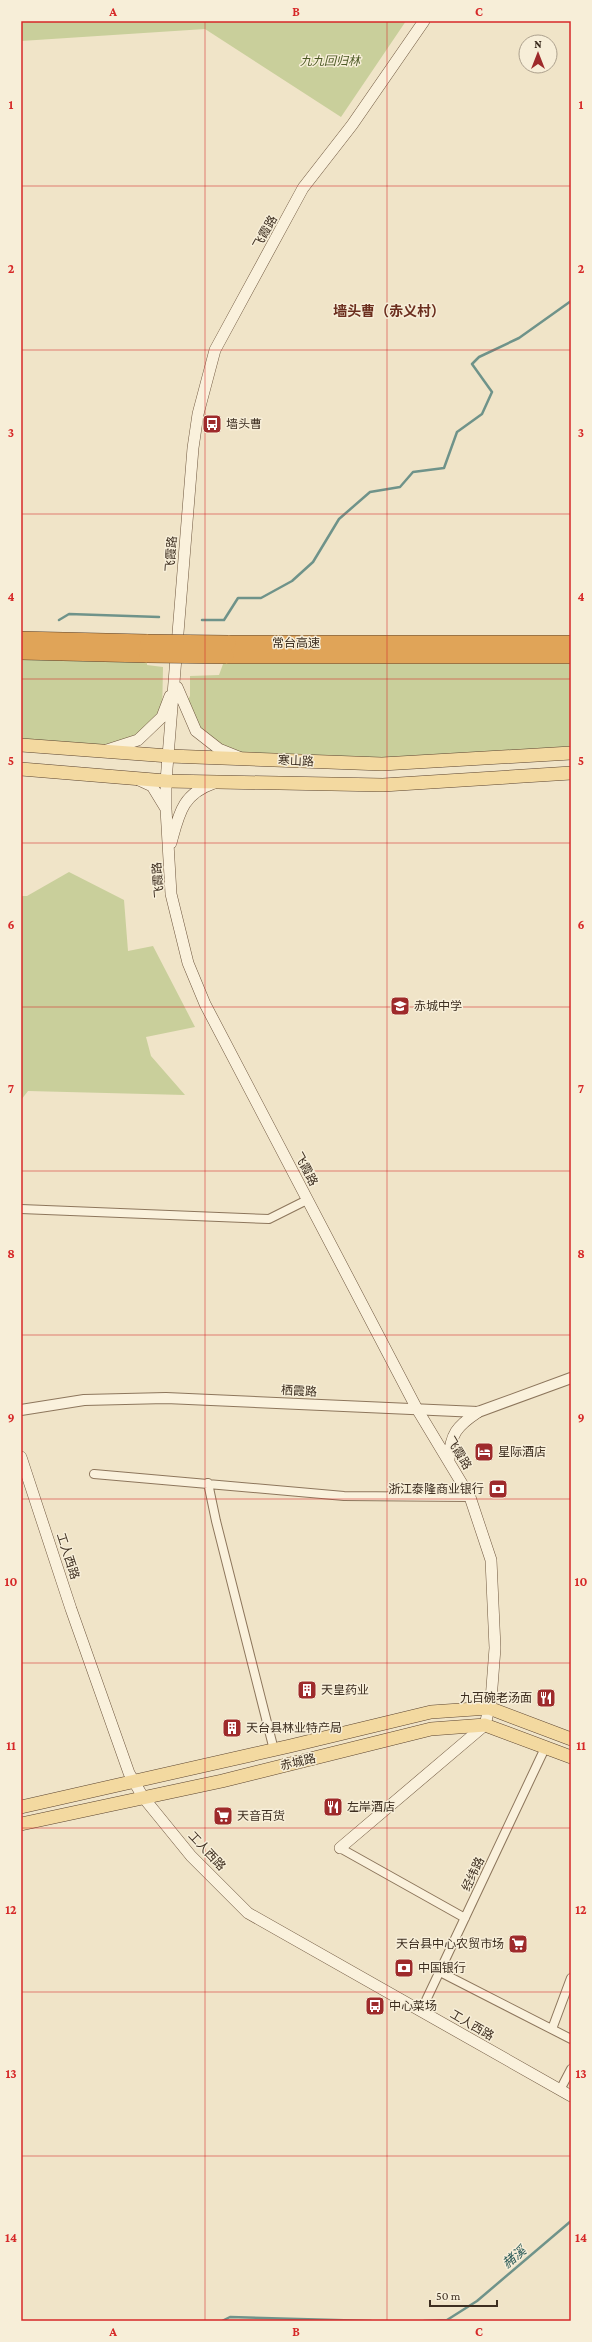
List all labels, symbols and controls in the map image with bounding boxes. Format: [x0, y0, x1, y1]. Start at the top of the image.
text: A [108, 4, 117, 19]
text: B [292, 4, 300, 19]
text: C [475, 4, 483, 19]
north arrow [518, 34, 558, 74]
text: N [534, 38, 542, 50]
park label: 九九回归林 [300, 54, 362, 68]
text: 1 [9, 97, 14, 112]
text: 1 [579, 97, 584, 112]
street label: 飞霞路 [250, 213, 280, 251]
text: 2 [8, 261, 15, 276]
text: 2 [578, 261, 585, 276]
district label: 墙头曹（赤义村） [333, 303, 445, 319]
bus stop icon: 墙头曹 [201, 413, 223, 435]
place label: 墙头曹 [226, 417, 262, 431]
text: 3 [8, 425, 14, 440]
text: 3 [578, 425, 584, 440]
street label: 飞霞路 [163, 536, 179, 572]
text: 4 [7, 589, 15, 604]
text: 4 [577, 589, 585, 604]
street label: 常台高速 [272, 636, 320, 650]
text: 5 [8, 753, 14, 768]
street label: 寒山路 [278, 753, 314, 769]
text: 5 [578, 753, 584, 768]
street label: 飞霞路 [149, 861, 167, 899]
text: 6 [7, 917, 15, 932]
text: 6 [577, 917, 585, 932]
school or university icon: 赤城中学 [389, 995, 411, 1017]
place label: 赤城中学 [414, 999, 462, 1013]
text: 7 [8, 1081, 14, 1096]
text: 7 [578, 1081, 584, 1096]
street label: 飞霞路 [291, 1150, 321, 1188]
text: 8 [7, 1246, 15, 1261]
text: 8 [577, 1246, 585, 1261]
street label: 栖霞路 [281, 1383, 317, 1399]
text: 9 [7, 1410, 15, 1425]
text: 9 [577, 1410, 585, 1425]
street label: 飞霞路 [444, 1434, 474, 1472]
hotel icon: 星际酒店 [473, 1441, 495, 1463]
place label: 星际酒店 [498, 1445, 546, 1459]
bank icon: 浙江泰隆商业银行 [487, 1478, 509, 1500]
place label: 浙江泰隆商业银行 [388, 1482, 484, 1496]
street label: 工人西路 [54, 1531, 82, 1581]
text: 10 [5, 1574, 17, 1589]
text: 10 [575, 1574, 587, 1589]
building icon: 天皇药业 [296, 1679, 318, 1701]
place label: 天皇药业 [321, 1683, 369, 1697]
restaurant icon: 九百碗老汤面 [535, 1687, 557, 1709]
place label: 九百碗老汤面 [460, 1691, 532, 1705]
building icon: 天台县林业特产局 [221, 1717, 243, 1739]
place label: 天台县林业特产局 [246, 1721, 342, 1735]
text: 11 [6, 1738, 16, 1753]
text: 11 [576, 1738, 586, 1753]
street label: 赤城路 [279, 1751, 317, 1773]
restaurant icon: 左岸酒店 [322, 1796, 344, 1818]
place label: 左岸酒店 [347, 1800, 395, 1814]
supermarket icon: 天音百货 [212, 1805, 234, 1827]
place label: 天音百货 [237, 1809, 285, 1823]
street label: 工人西路 [186, 1829, 228, 1873]
street label: 经纬路 [459, 1855, 487, 1893]
text: 12 [5, 1902, 17, 1917]
text: 12 [575, 1902, 587, 1917]
supermarket icon: 天台县中心农贸市场 [507, 1933, 529, 1955]
place label: 天台县中心农贸市场 [396, 1937, 504, 1951]
bank icon: 中国银行 [393, 1957, 415, 1979]
place label: 中国银行 [418, 1961, 466, 1975]
bus stop icon: 中心菜场 [364, 1995, 386, 2017]
place label: 中心菜场 [389, 1999, 437, 2013]
street label: 工人西路 [448, 2007, 496, 2043]
text: 13 [5, 2066, 17, 2081]
text: 13 [575, 2066, 587, 2081]
text: 14 [5, 2230, 17, 2245]
text: 14 [575, 2230, 587, 2245]
water label: 赭溪 [499, 2242, 530, 2271]
scale bar [430, 2282, 497, 2308]
text: 50 m [436, 2289, 461, 2303]
text: A [108, 2324, 117, 2339]
text: B [292, 2324, 300, 2339]
text: C [475, 2324, 483, 2339]

